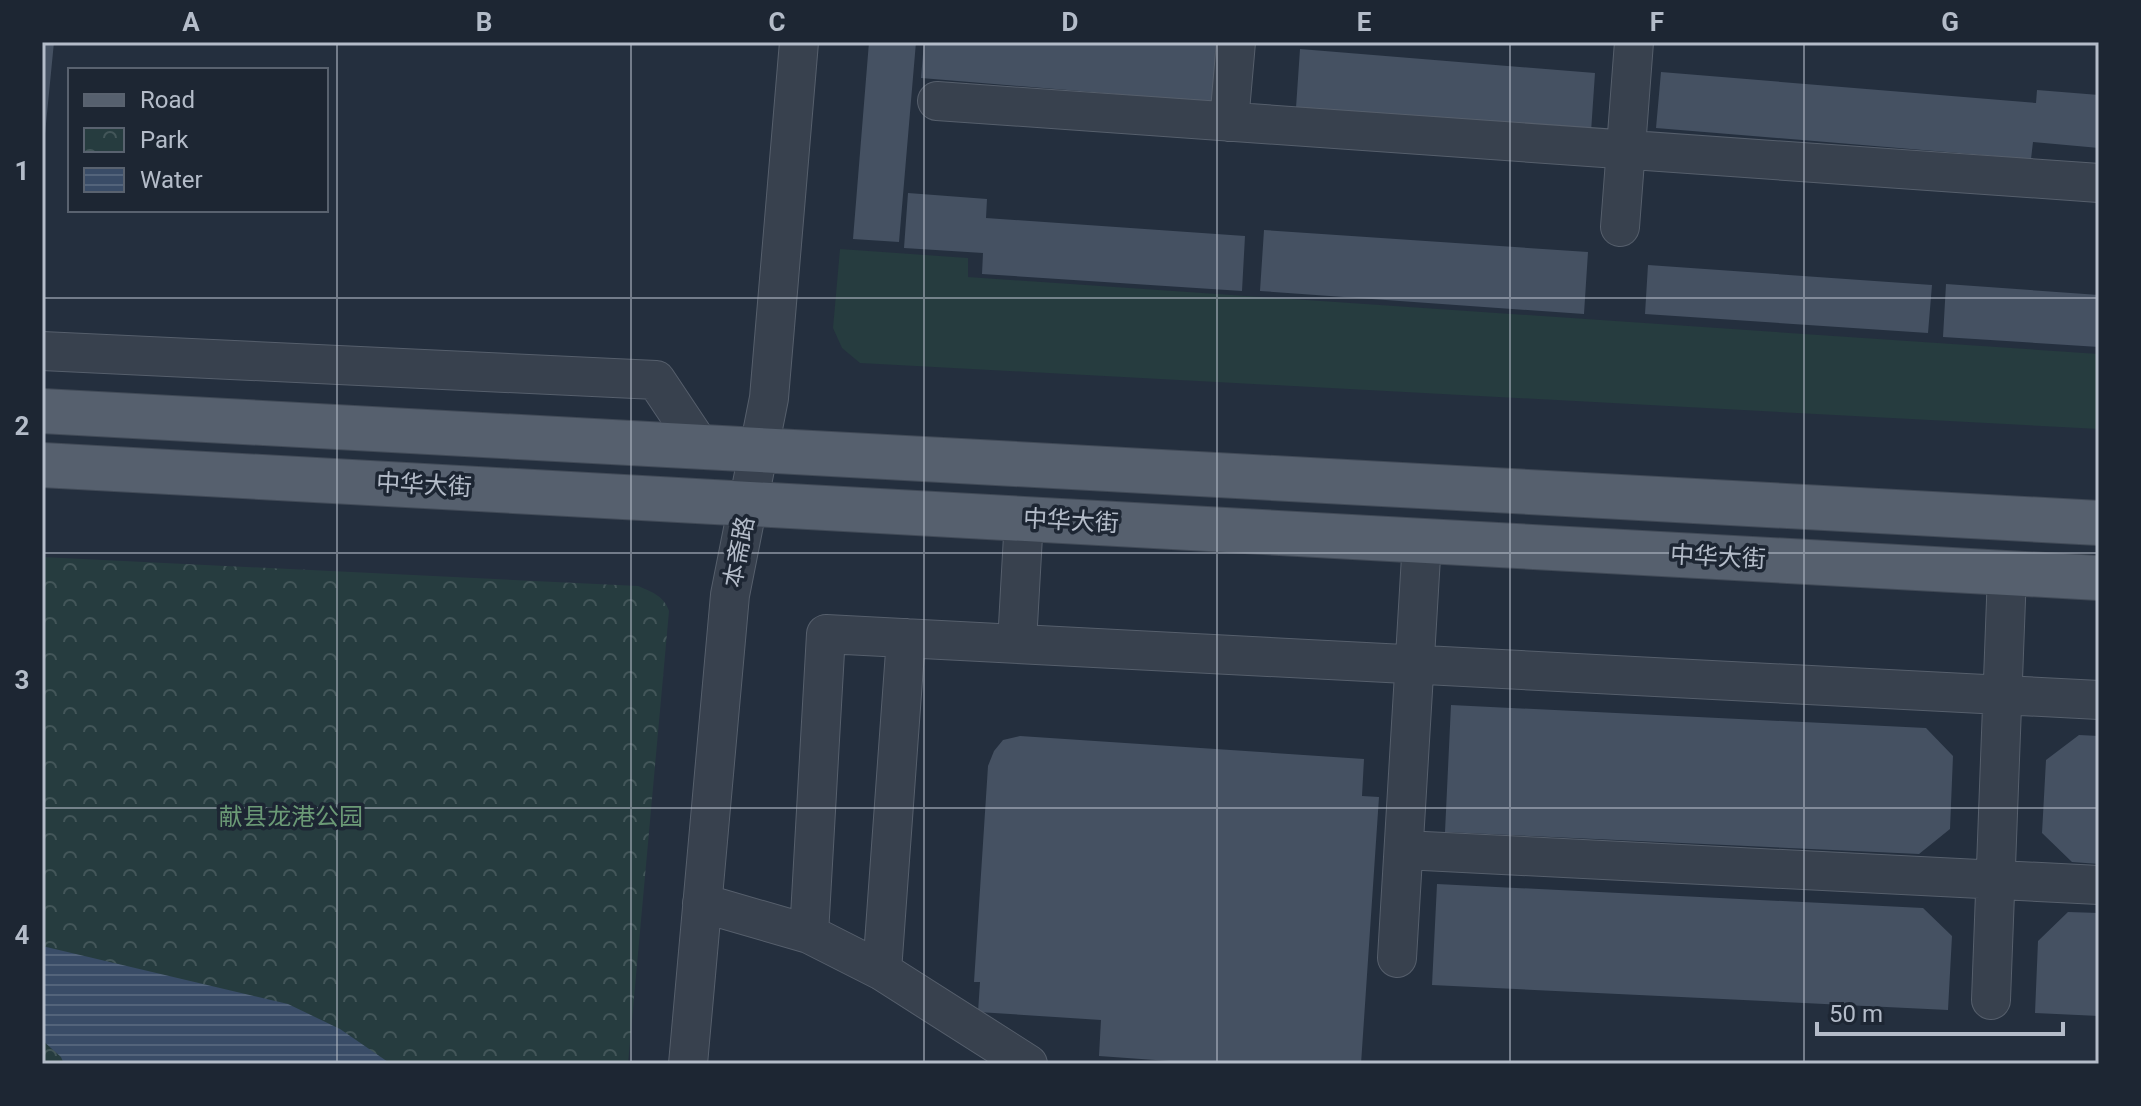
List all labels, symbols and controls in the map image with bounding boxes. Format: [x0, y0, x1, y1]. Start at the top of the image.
text: A [182, 7, 200, 37]
text: B [476, 7, 492, 37]
text: C [768, 7, 786, 37]
text: D [1062, 7, 1078, 37]
text: E [1357, 7, 1372, 37]
text: F [1650, 7, 1664, 37]
text: G [1941, 7, 1959, 37]
legend [68, 68, 328, 212]
text: Road [140, 86, 195, 114]
text: Park [140, 126, 189, 154]
text: 1 [15, 156, 29, 186]
text: Water [140, 166, 203, 194]
text: 2 [15, 411, 29, 441]
street label: 中华大街 [375, 469, 473, 501]
street label: 中华大街 [1022, 505, 1120, 537]
street label: 本斋路 [718, 514, 760, 590]
street label: 中华大街 [1669, 541, 1767, 573]
text: 3 [15, 665, 29, 695]
park label: 献县龙港公园 [219, 803, 363, 831]
text: 4 [15, 920, 30, 950]
scale bar [1817, 986, 2063, 1036]
text: 50 m [1829, 1000, 1883, 1028]

